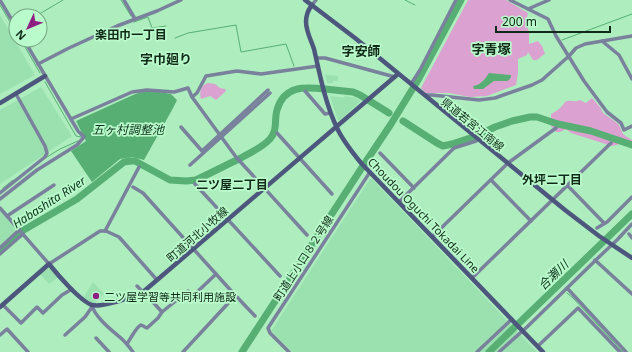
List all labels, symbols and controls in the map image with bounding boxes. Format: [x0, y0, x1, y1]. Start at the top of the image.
north arrow [8, 8, 48, 48]
scale bar [496, 8, 610, 34]
text: 200 m [502, 13, 537, 30]
district label: 楽田巾一丁目 [95, 26, 167, 43]
text: N [12, 27, 29, 44]
district label: 字青塚 [471, 40, 511, 58]
district label: 字安師 [341, 42, 381, 60]
district label: 字巾廻り [140, 50, 192, 68]
street label: 県道若宮江南線 [438, 94, 508, 154]
water label: 五ヶ村調整池 [92, 121, 165, 138]
street label: Choudou Oguchi Tokadai Line [365, 154, 483, 276]
water label: Habashita River [9, 171, 90, 232]
district label: 外坪二丁目 [522, 171, 582, 188]
district label: 二ツ屋二丁目 [196, 176, 268, 193]
street label: 町道河北小牧線 [163, 203, 231, 265]
street label: 町道上小口８２号線 [270, 212, 336, 304]
water label: 合瀬川 [534, 255, 573, 294]
place label: 二ツ屋学習等共同利用施設 [104, 289, 236, 304]
marker: 二ツ屋学習等共同利用施設 [91, 291, 101, 301]

